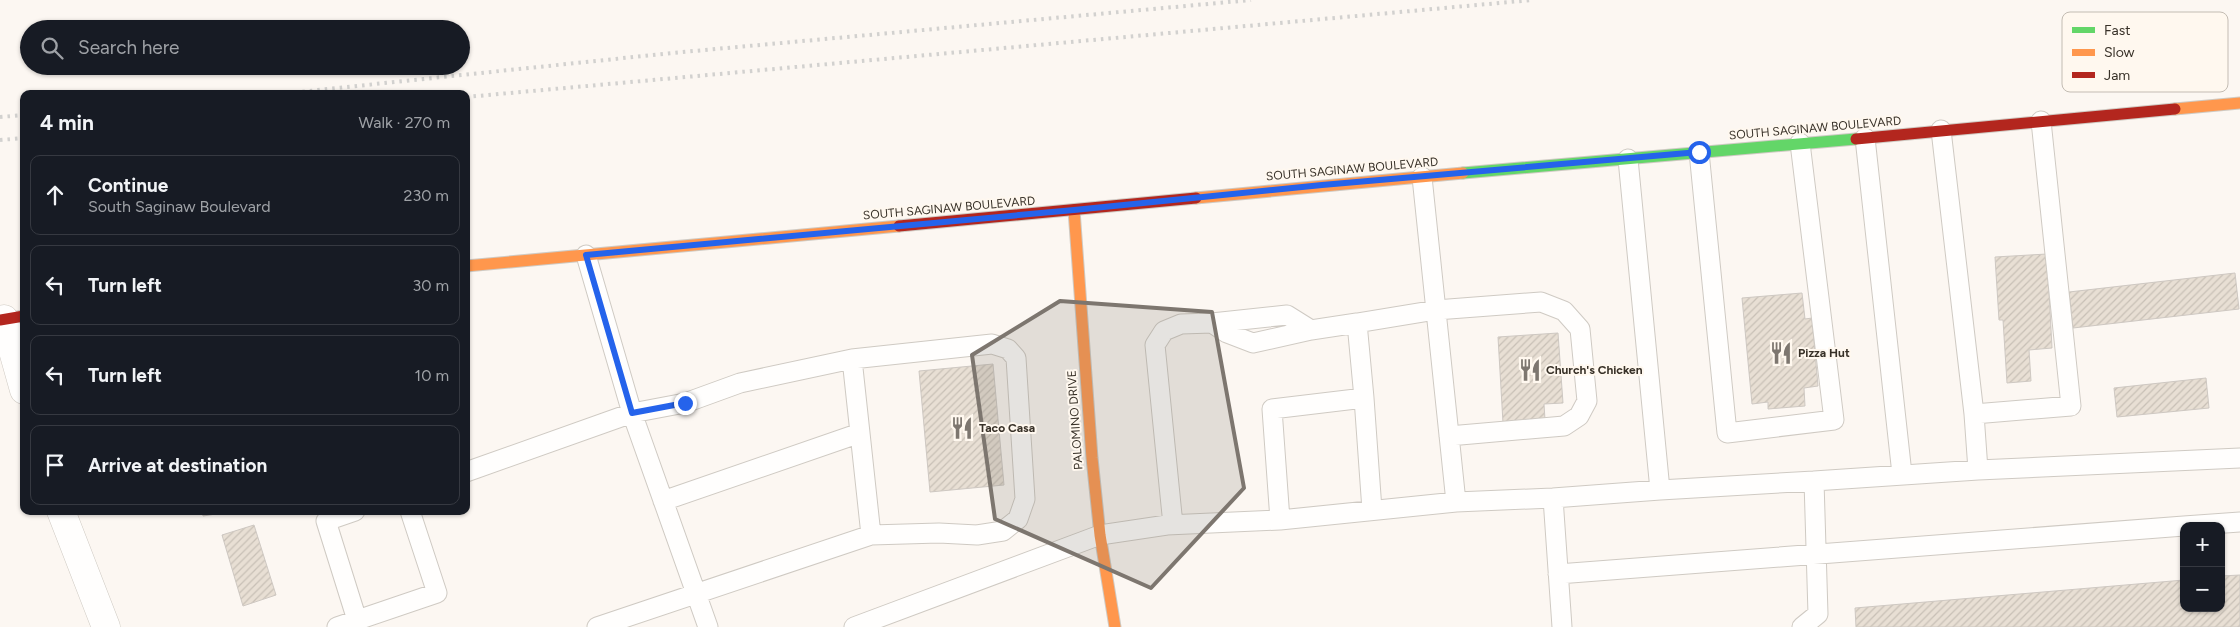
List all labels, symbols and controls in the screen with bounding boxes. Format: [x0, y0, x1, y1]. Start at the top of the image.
legend [2062, 12, 2228, 92]
search box [20, 20, 470, 75]
text: Fast [2104, 22, 2130, 39]
icon: search [38, 34, 66, 62]
text: Search here [78, 36, 180, 59]
text: Slow [2104, 44, 2135, 61]
text: Jam [2104, 67, 2130, 84]
text: 4 min [40, 110, 94, 135]
text: Walk · 270 m [359, 113, 450, 132]
street label: SOUTH SAGINAW BOULEVARD [1728, 114, 1902, 142]
route start [1688, 141, 1711, 164]
street label: SOUTH SAGINAW BOULEVARD [1265, 155, 1439, 183]
text: Continue [88, 174, 168, 197]
icon: ahead [41, 181, 69, 209]
text: 230 m [404, 186, 449, 205]
street label: SOUTH SAGINAW BOULEVARD [862, 194, 1036, 222]
text: South Saginaw Boulevard [88, 197, 271, 216]
icon: left [41, 271, 69, 299]
text: Turn left [88, 274, 162, 297]
text: 30 m [412, 276, 449, 295]
restaurant icon: Pizza Hut [1768, 340, 1794, 366]
place label: Pizza Hut [1798, 346, 1850, 360]
restaurant icon: Church's Chicken [1517, 357, 1543, 383]
icon: left [41, 361, 69, 389]
place label: Church's Chicken [1546, 363, 1643, 377]
text: Turn left [88, 364, 162, 387]
text: 10 m [415, 366, 449, 385]
street label: PALOMINO DRIVE [1065, 370, 1085, 470]
route end [674, 392, 697, 415]
restaurant icon: Taco Casa [949, 415, 975, 441]
place label: Taco Casa [979, 421, 1035, 435]
icon: arrive [41, 451, 69, 479]
text: Arrive at destination [88, 454, 267, 477]
map controls [2180, 522, 2225, 612]
button: + [2180, 522, 2225, 567]
button: − [2180, 567, 2225, 612]

